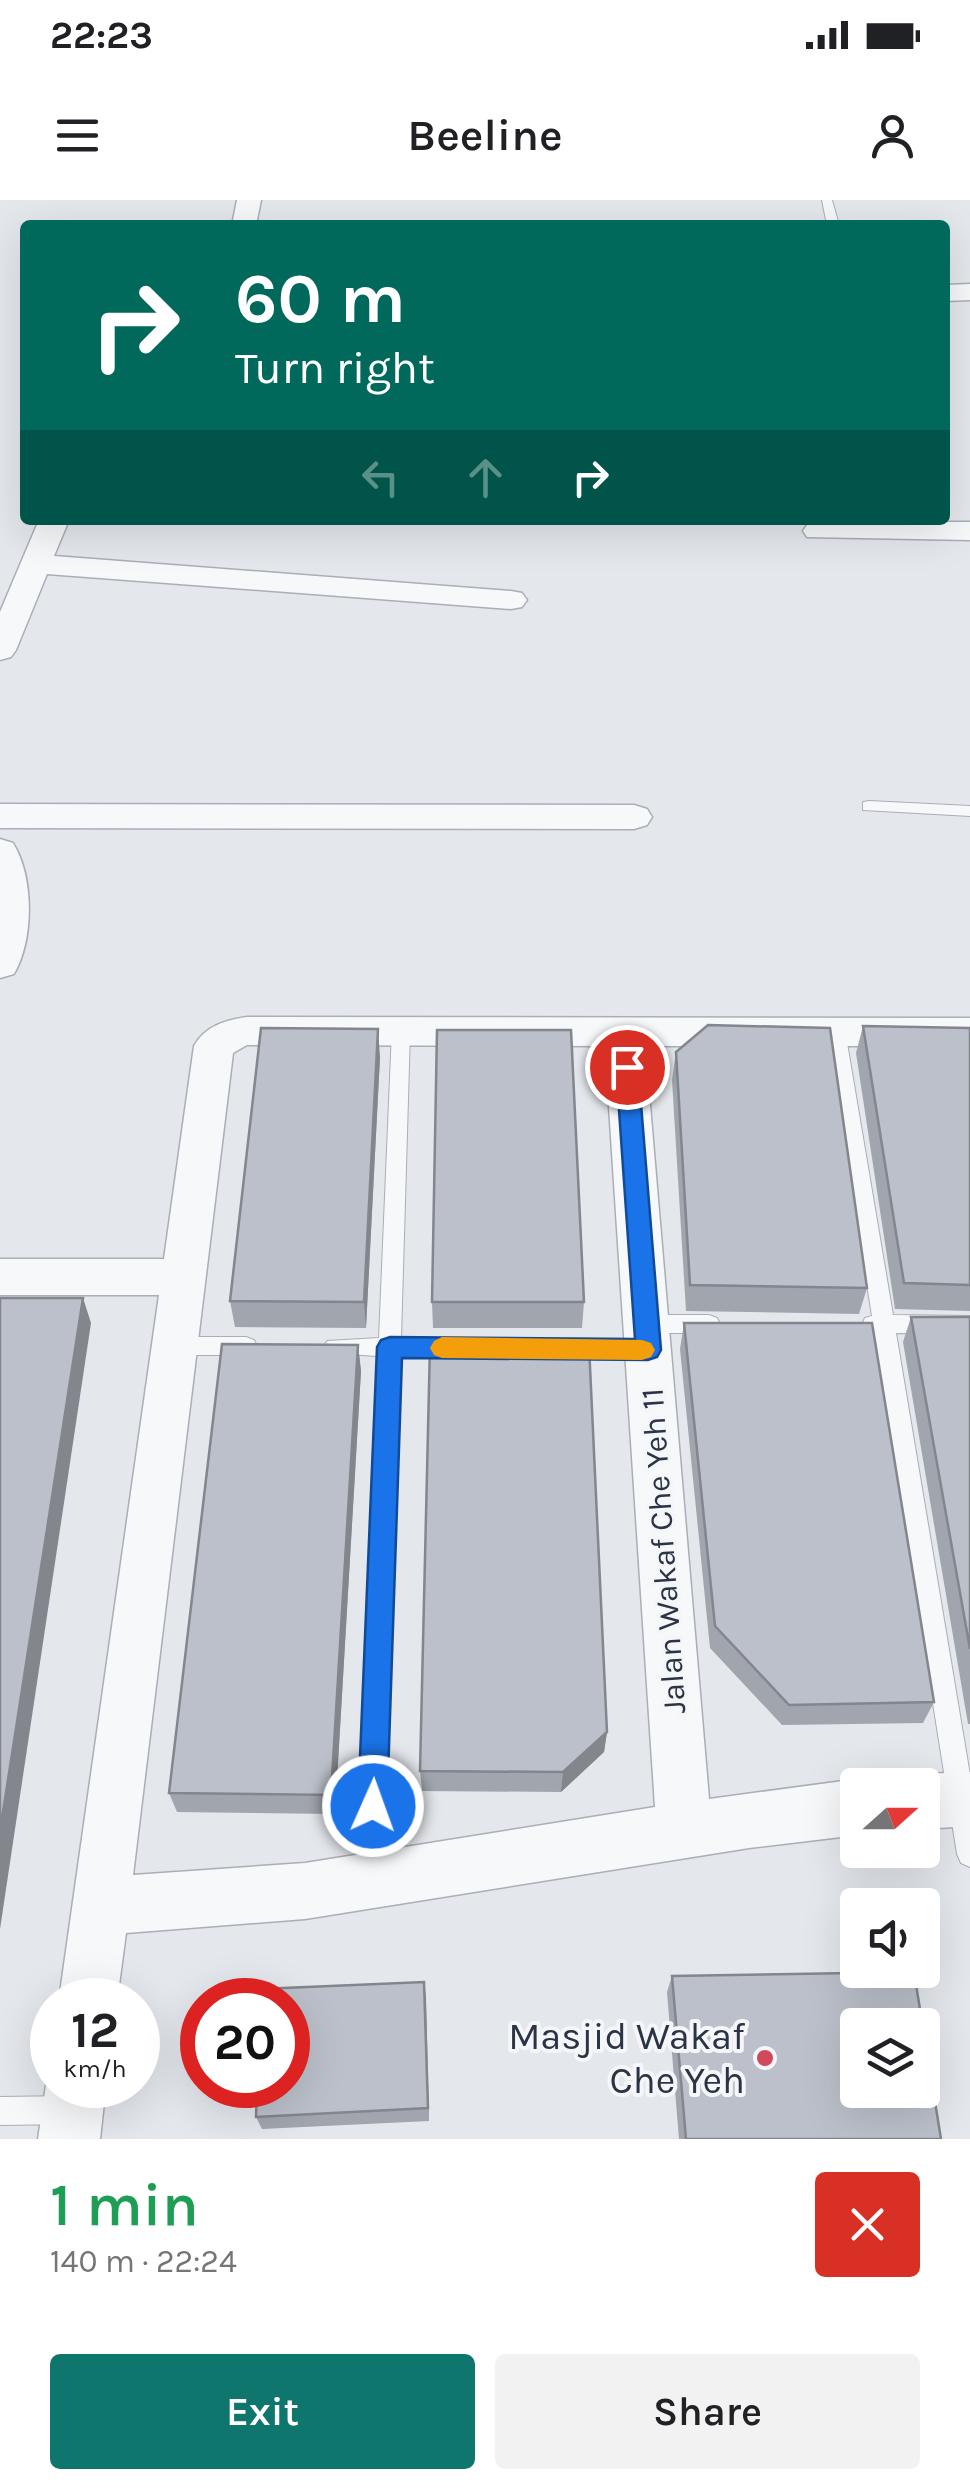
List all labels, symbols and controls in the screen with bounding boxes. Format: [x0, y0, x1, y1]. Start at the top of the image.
text: 22:23 [50, 13, 153, 58]
icon: menu [50, 108, 105, 163]
icon: person [865, 108, 920, 163]
text: Beeline [407, 109, 563, 161]
text: 60 m [235, 258, 406, 340]
icon: right [70, 260, 200, 390]
text: Turn right [235, 342, 435, 394]
icon: left [353, 450, 408, 505]
icon: ahead [458, 450, 513, 505]
icon: right [563, 450, 618, 505]
pin [585, 1025, 670, 1110]
icon: arrive [600, 1040, 655, 1095]
street label: Jalan Wakaf Che Yeh 11 [634, 1387, 693, 1715]
position arrow [321, 1754, 425, 1858]
north arrow [840, 1768, 940, 1868]
map controls [840, 1768, 940, 2108]
button: sound [840, 1888, 940, 1988]
speed limit sign: 20 [180, 1978, 310, 2108]
text: 12 [71, 2001, 119, 2060]
button: layers [840, 2008, 940, 2108]
place label: Masjid Wakaf Che Yeh [508, 2014, 746, 2103]
marker: Masjid Wakaf Che Yeh [754, 2047, 776, 2069]
text: km/h [63, 2054, 127, 2083]
text: 1 min [50, 2170, 199, 2240]
button: close [815, 2172, 920, 2277]
text: 140 m · 22:24 [50, 2243, 237, 2280]
button: Exit [50, 2354, 475, 2469]
button: Share [495, 2354, 920, 2469]

